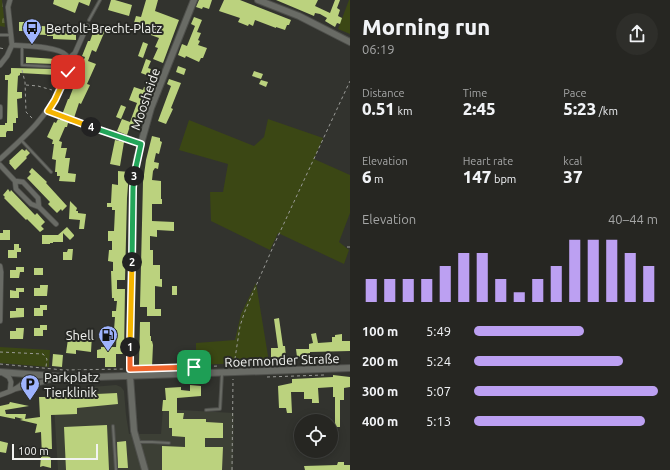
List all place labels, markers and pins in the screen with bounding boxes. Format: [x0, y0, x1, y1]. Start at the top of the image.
bus stop icon: Bertolt-Brecht-Platz [21, 17, 43, 45]
place label: Bertolt-Brecht-Platz [46, 21, 162, 35]
pin [51, 55, 85, 89]
pin: 4 [81, 117, 101, 137]
pin: 3 [124, 166, 144, 186]
pin: 2 [122, 252, 142, 272]
fuel station icon: Shell [97, 324, 119, 352]
place label: Shell [66, 328, 95, 342]
pin: 1 [120, 337, 140, 357]
pin [177, 350, 211, 384]
place label: Parkplatz Tierklinik [44, 370, 99, 399]
parking icon: Parkplatz Tierklinik [19, 373, 41, 401]

